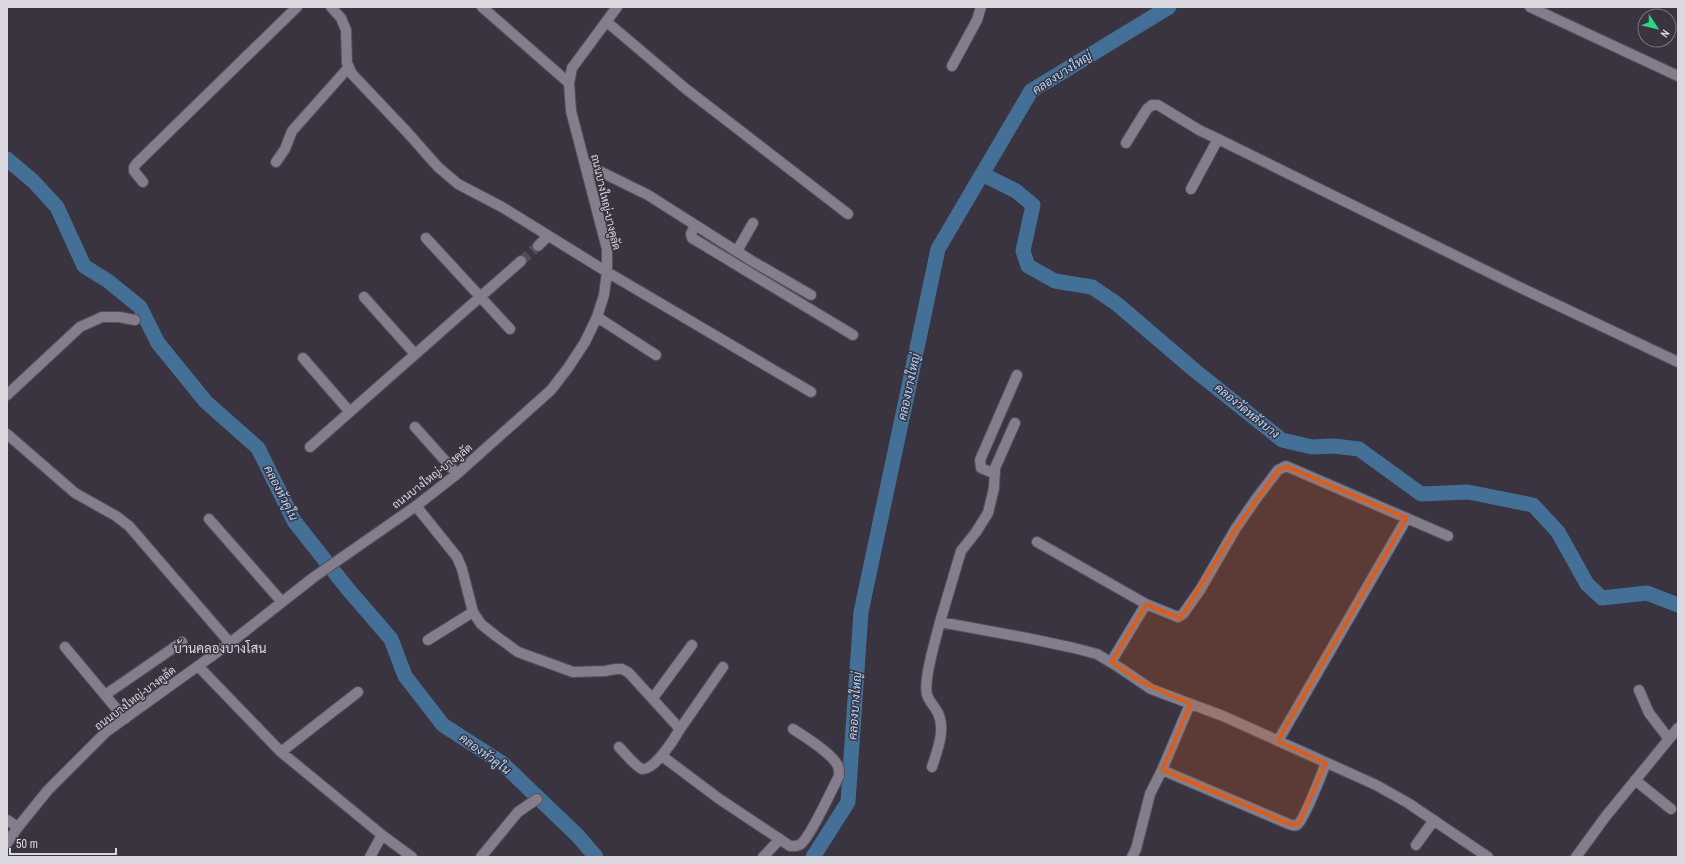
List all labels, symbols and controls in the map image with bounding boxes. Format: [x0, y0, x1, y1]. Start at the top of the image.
north arrow [1637, 8, 1677, 48]
text: N [1658, 27, 1673, 40]
water label: คลองบางใหญ่ [1029, 47, 1096, 98]
street label: ถนนบางใหญ่-บางคูลัด [587, 152, 625, 252]
water label: คลองบางใหญ่ [894, 351, 924, 422]
water label: คลองวัดหลังบาง [1211, 380, 1283, 442]
street label: ถนนบางใหญ่-บางคูลัด [388, 440, 476, 512]
water label: คลองหัวคูใน [260, 463, 302, 524]
district label: บ้านคลองบางโสน [173, 639, 267, 657]
street label: ถนนบางใหญ่-บางคูลัด [91, 662, 179, 734]
water label: คลองบางใหญ่ [845, 671, 865, 740]
water label: คลองหัวคูใน [456, 730, 514, 778]
scale bar [10, 830, 116, 856]
text: 50 m [16, 836, 38, 852]

